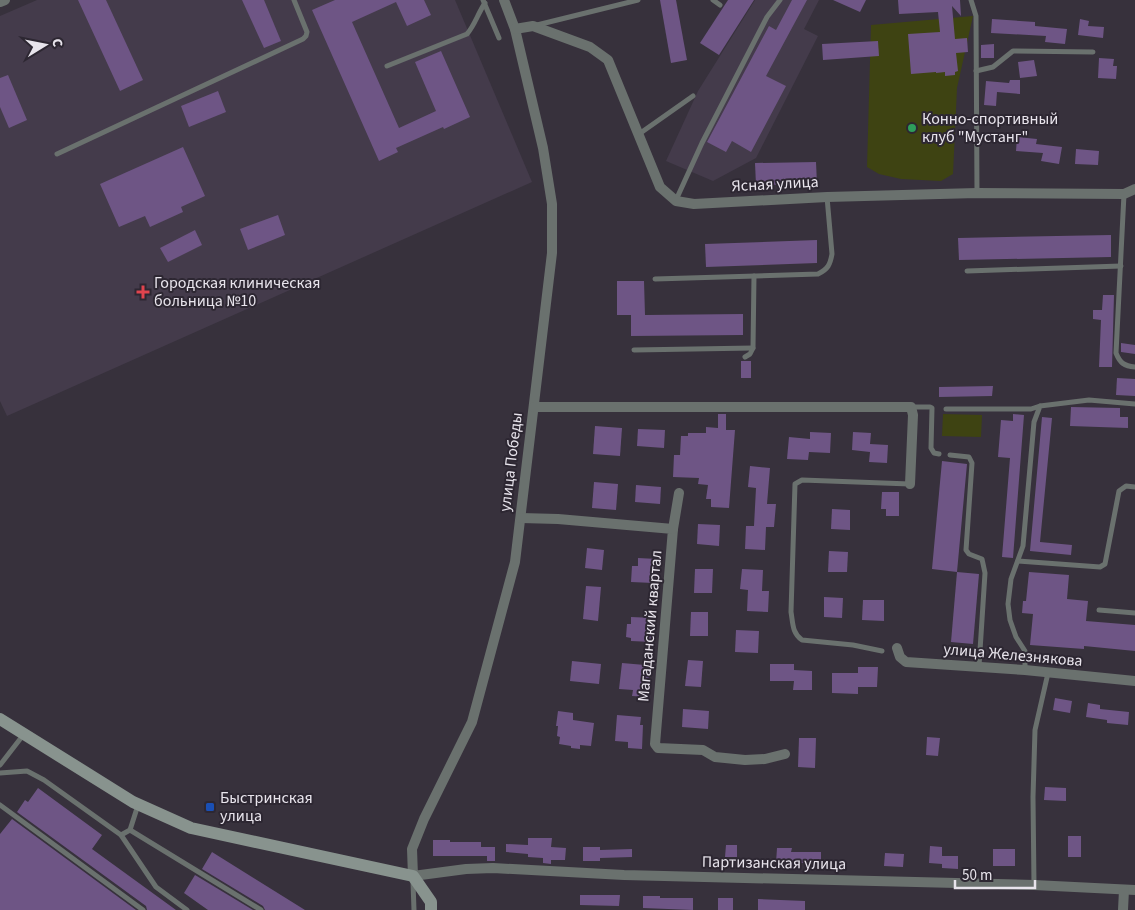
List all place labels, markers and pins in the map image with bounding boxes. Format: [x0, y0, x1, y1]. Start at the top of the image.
place label: Конно-спортивный клуб "Мустанг" [922, 108, 1058, 148]
marker: Конно-спортивный клуб "Мустанг" [906, 122, 918, 134]
place label: Городская клиническая больница №10 [154, 272, 321, 312]
marker: Городская клиническая больница №10 [136, 285, 150, 299]
place label: Быстринская улица [220, 787, 313, 827]
marker: Быстринская улица [204, 801, 216, 813]

